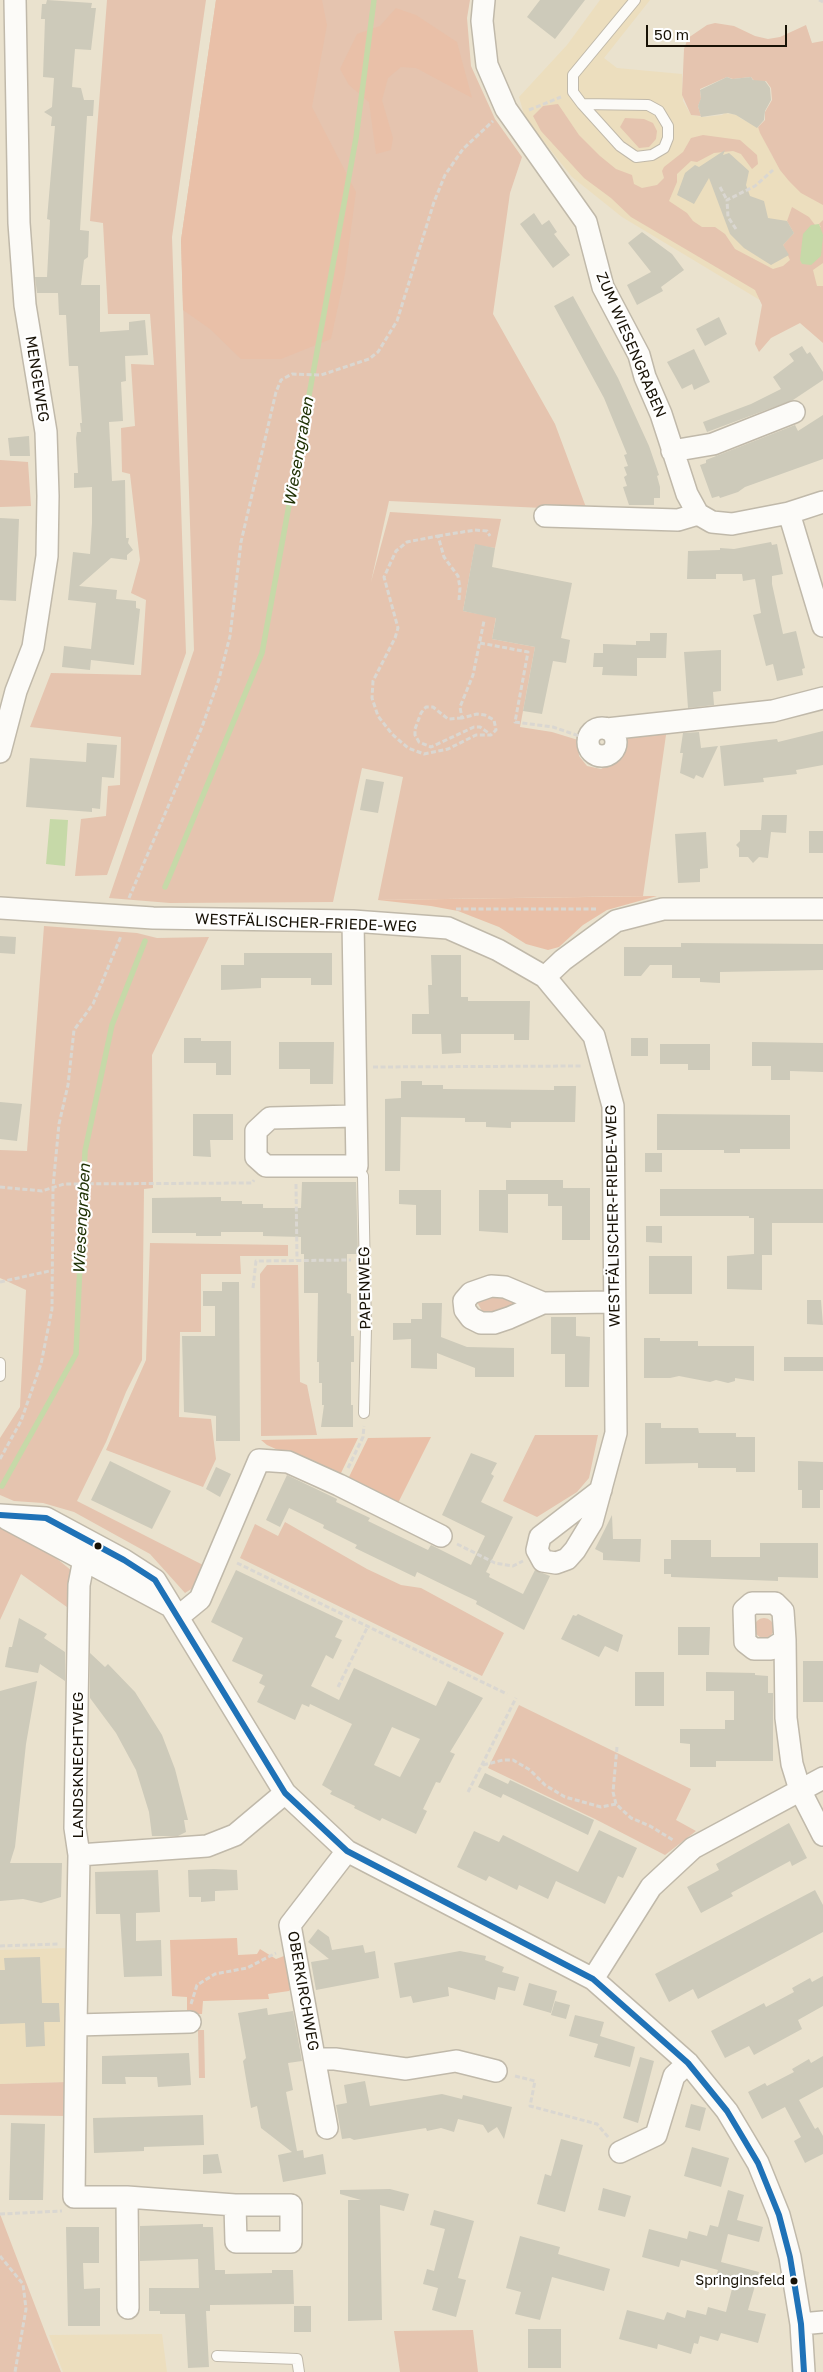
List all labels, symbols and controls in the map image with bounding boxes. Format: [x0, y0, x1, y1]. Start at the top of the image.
scale bar [648, 15, 789, 47]
text: 50 m [654, 25, 689, 43]
street label: ZUM WIESENGRABEN [592, 269, 670, 421]
street label: MENGEWEG [21, 335, 53, 423]
water label: Wiesengraben [280, 396, 318, 508]
street label: WESTFÄLISCHER-FRIEDE-WEG [195, 910, 417, 936]
street label: WESTFÄLISCHER-FRIEDE-WEG [602, 1105, 624, 1327]
water label: Wiesengraben [70, 1163, 94, 1275]
street label: PAPENWEG [355, 1246, 375, 1330]
unlabelled marker [93, 1541, 103, 1551]
street label: LANDSKNECHTWEG [69, 1692, 87, 1838]
street label: OBERKIRCHWEG [284, 1930, 322, 2052]
place label: Springinsfeld [695, 2273, 785, 2289]
marker: Springinsfeld [789, 2276, 799, 2286]

